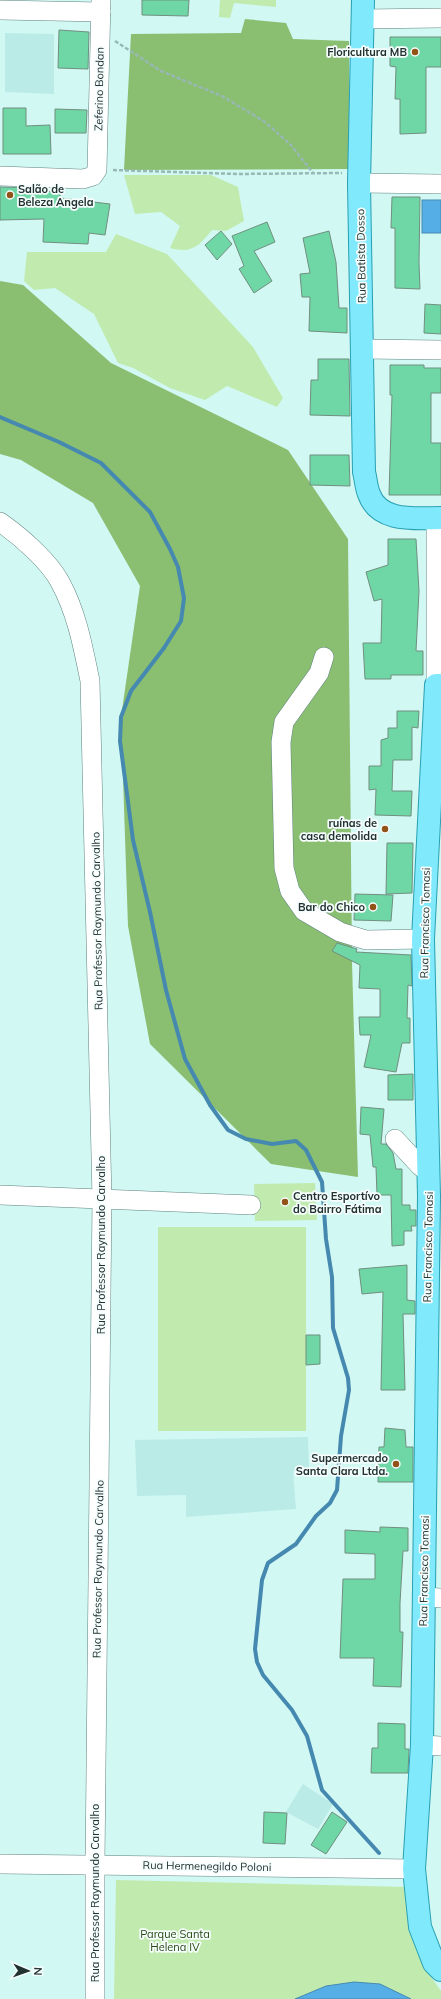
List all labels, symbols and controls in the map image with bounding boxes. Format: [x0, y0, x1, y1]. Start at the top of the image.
place label: Floricultura MB [327, 45, 407, 59]
street label: Zeferino Bondan [91, 47, 107, 131]
marker: Floricultura MB [410, 47, 420, 57]
place label: Salão de Beleza Angela [18, 182, 94, 209]
marker: Salão de Beleza Angela [5, 190, 15, 200]
street label: Rua Batista Dosso [353, 209, 369, 303]
place label: ruínas de casa demolida [301, 816, 377, 843]
marker: ruínas de casa demolida [380, 824, 390, 834]
street label: Rua Professor Raymundo Carvalho [88, 832, 106, 1010]
street label: Rua Francisco Tomasi [417, 867, 433, 979]
place label: Bar do Chico [298, 900, 365, 914]
marker: Bar do Chico [368, 902, 378, 912]
street label: Rua Professor Raymundo Carvalho [94, 1156, 108, 1334]
place label: Centro Esportívo do Bairro Fátima [293, 1189, 382, 1216]
street label: Rua Francisco Tomasi [420, 1191, 436, 1303]
marker: Centro Esportívo do Bairro Fátima [280, 1197, 290, 1207]
place label: Supermercado Santa Clara Ltda. [296, 1451, 388, 1478]
marker: Supermercado Santa Clara Ltda. [391, 1459, 401, 1469]
street label: Rua Professor Raymundo Carvalho [89, 1480, 107, 1658]
street label: Rua Francisco Tomasi [416, 1515, 432, 1627]
street label: Rua Professor Raymundo Carvalho [88, 1804, 102, 1982]
street label: Rua Hermenegildo Poloni [143, 1858, 271, 1874]
park label: Parque Santa Helena IV [140, 1927, 210, 1954]
north arrow [8, 1951, 48, 1991]
text: N [31, 1967, 45, 1976]

